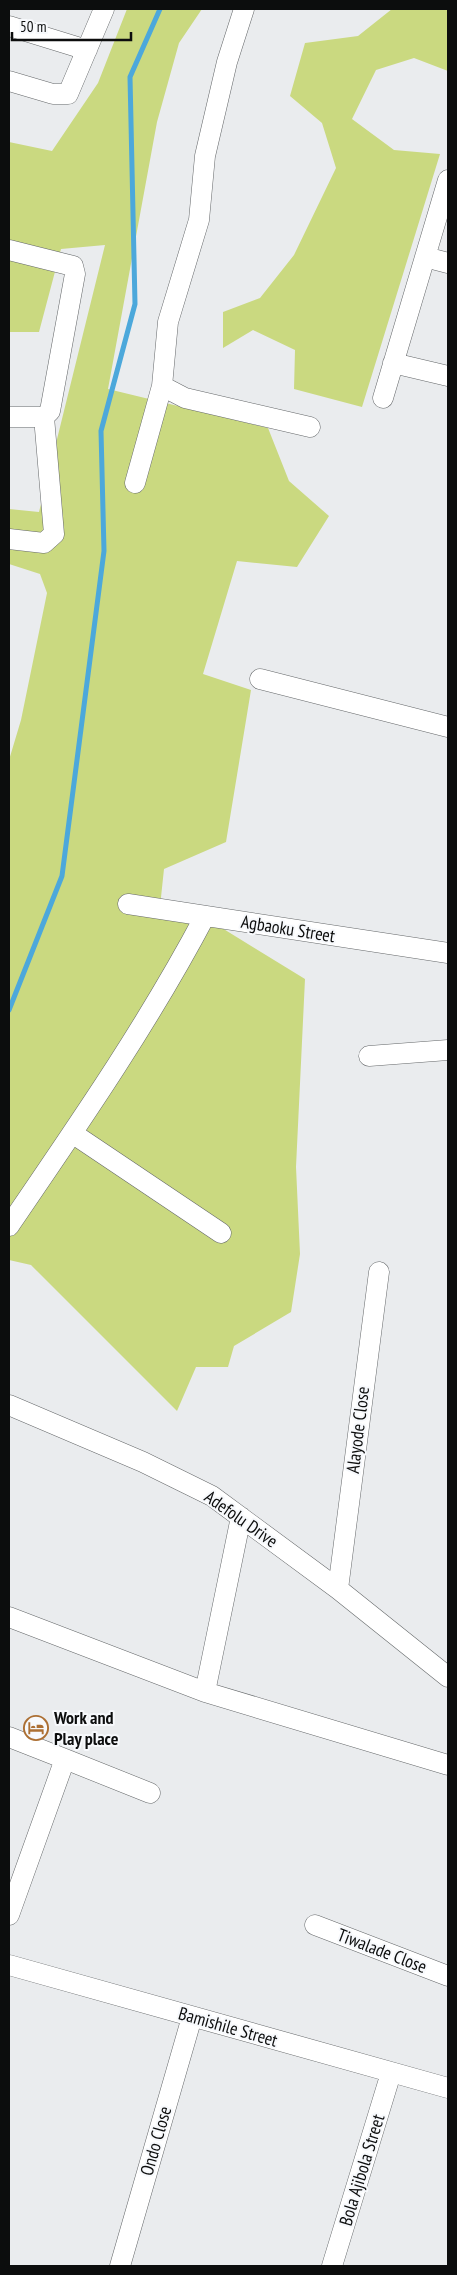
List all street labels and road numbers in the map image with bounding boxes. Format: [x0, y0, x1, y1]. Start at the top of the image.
street label: Agbaoku Street [239, 910, 337, 947]
street label: Alayode Close [341, 1385, 374, 1475]
street label: Adefolu Drive [200, 1485, 283, 1552]
street label: Tiwalade Close [334, 1923, 430, 1978]
street label: Bamishile Street [176, 2001, 280, 2052]
street label: Ondo Close [135, 2104, 176, 2178]
street label: Bola Ajibola Street [334, 2111, 389, 2228]

